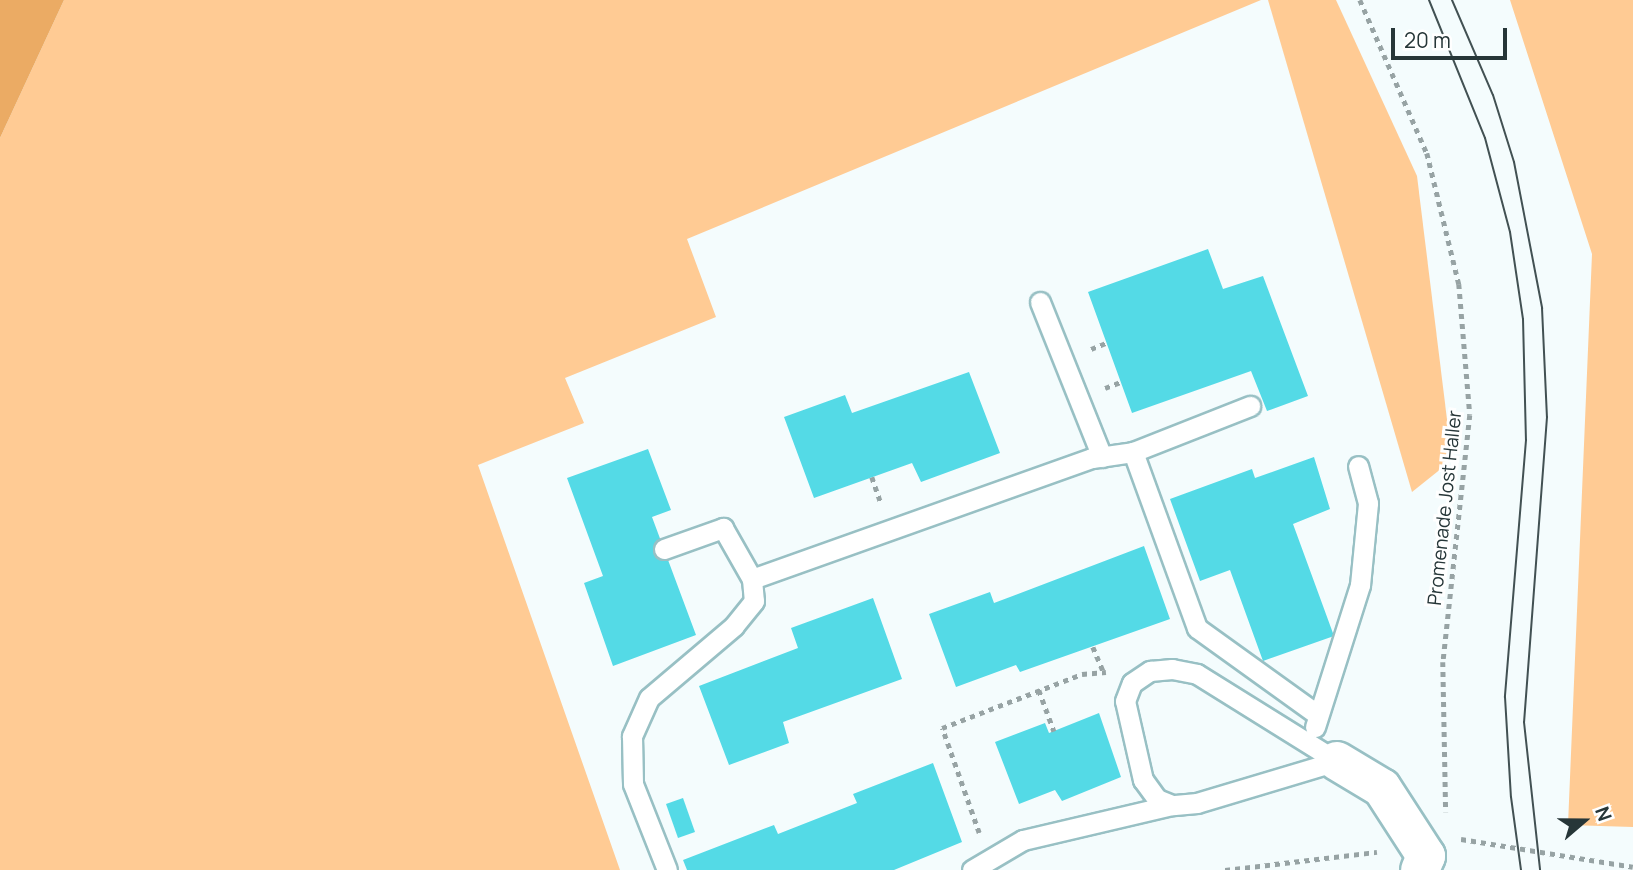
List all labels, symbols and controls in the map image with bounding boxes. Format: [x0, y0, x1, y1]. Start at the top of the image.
scale bar [1395, 14, 1510, 58]
text: 20 m [1404, 26, 1451, 54]
street label: Promenade Jost Haller [1423, 409, 1467, 607]
north arrow [1549, 786, 1619, 856]
text: N [1589, 803, 1618, 825]

